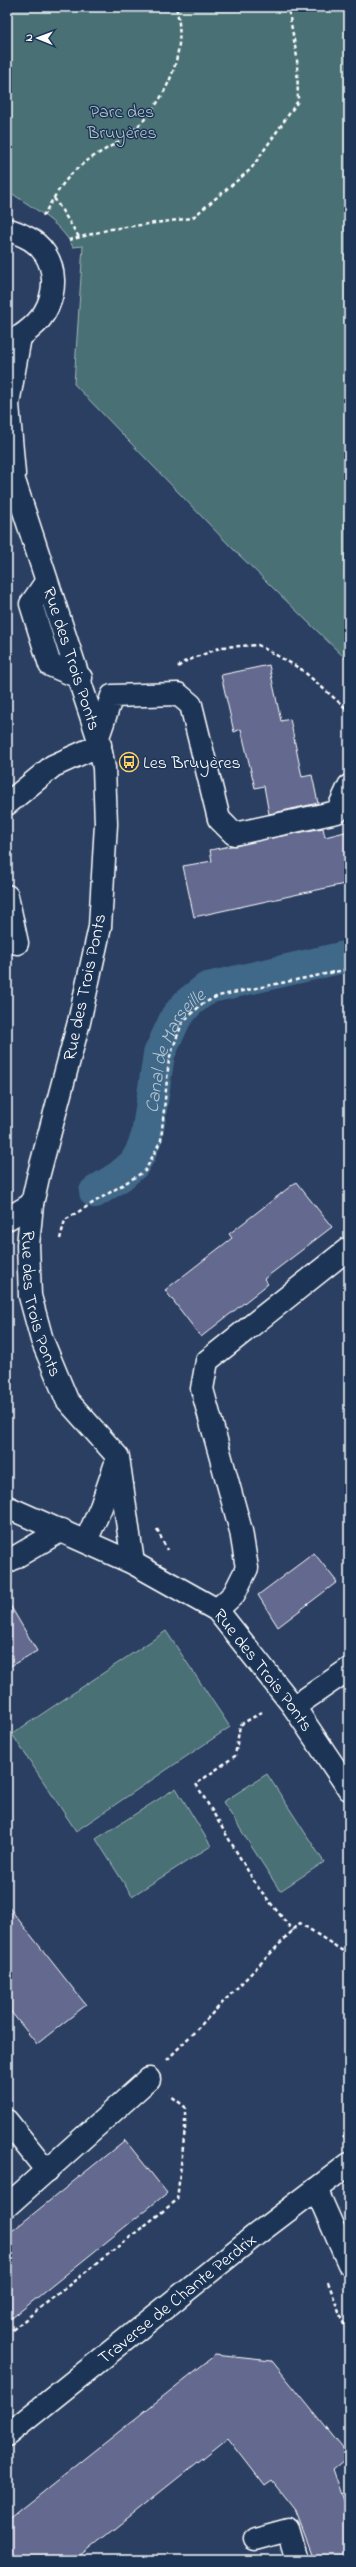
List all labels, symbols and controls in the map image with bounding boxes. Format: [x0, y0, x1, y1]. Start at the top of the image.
north arrow [18, 18, 58, 58]
text: N [21, 34, 37, 42]
park label: Parc des Bruyères [86, 100, 157, 147]
street label: Rue des Trois Ponts [35, 584, 106, 734]
bus stop icon: Les Bruyères [118, 751, 140, 773]
place label: Les Bruyères [143, 751, 241, 777]
street label: Rue des Trois Ponts [58, 912, 114, 1063]
water label: Canal de Marseille [140, 982, 213, 1115]
street label: Rue des Trois Ponts [13, 1229, 67, 1381]
street label: Rue des Trois Ponts [206, 1604, 318, 1738]
street label: Traverse de Chante Perdrix [93, 2228, 263, 2372]

